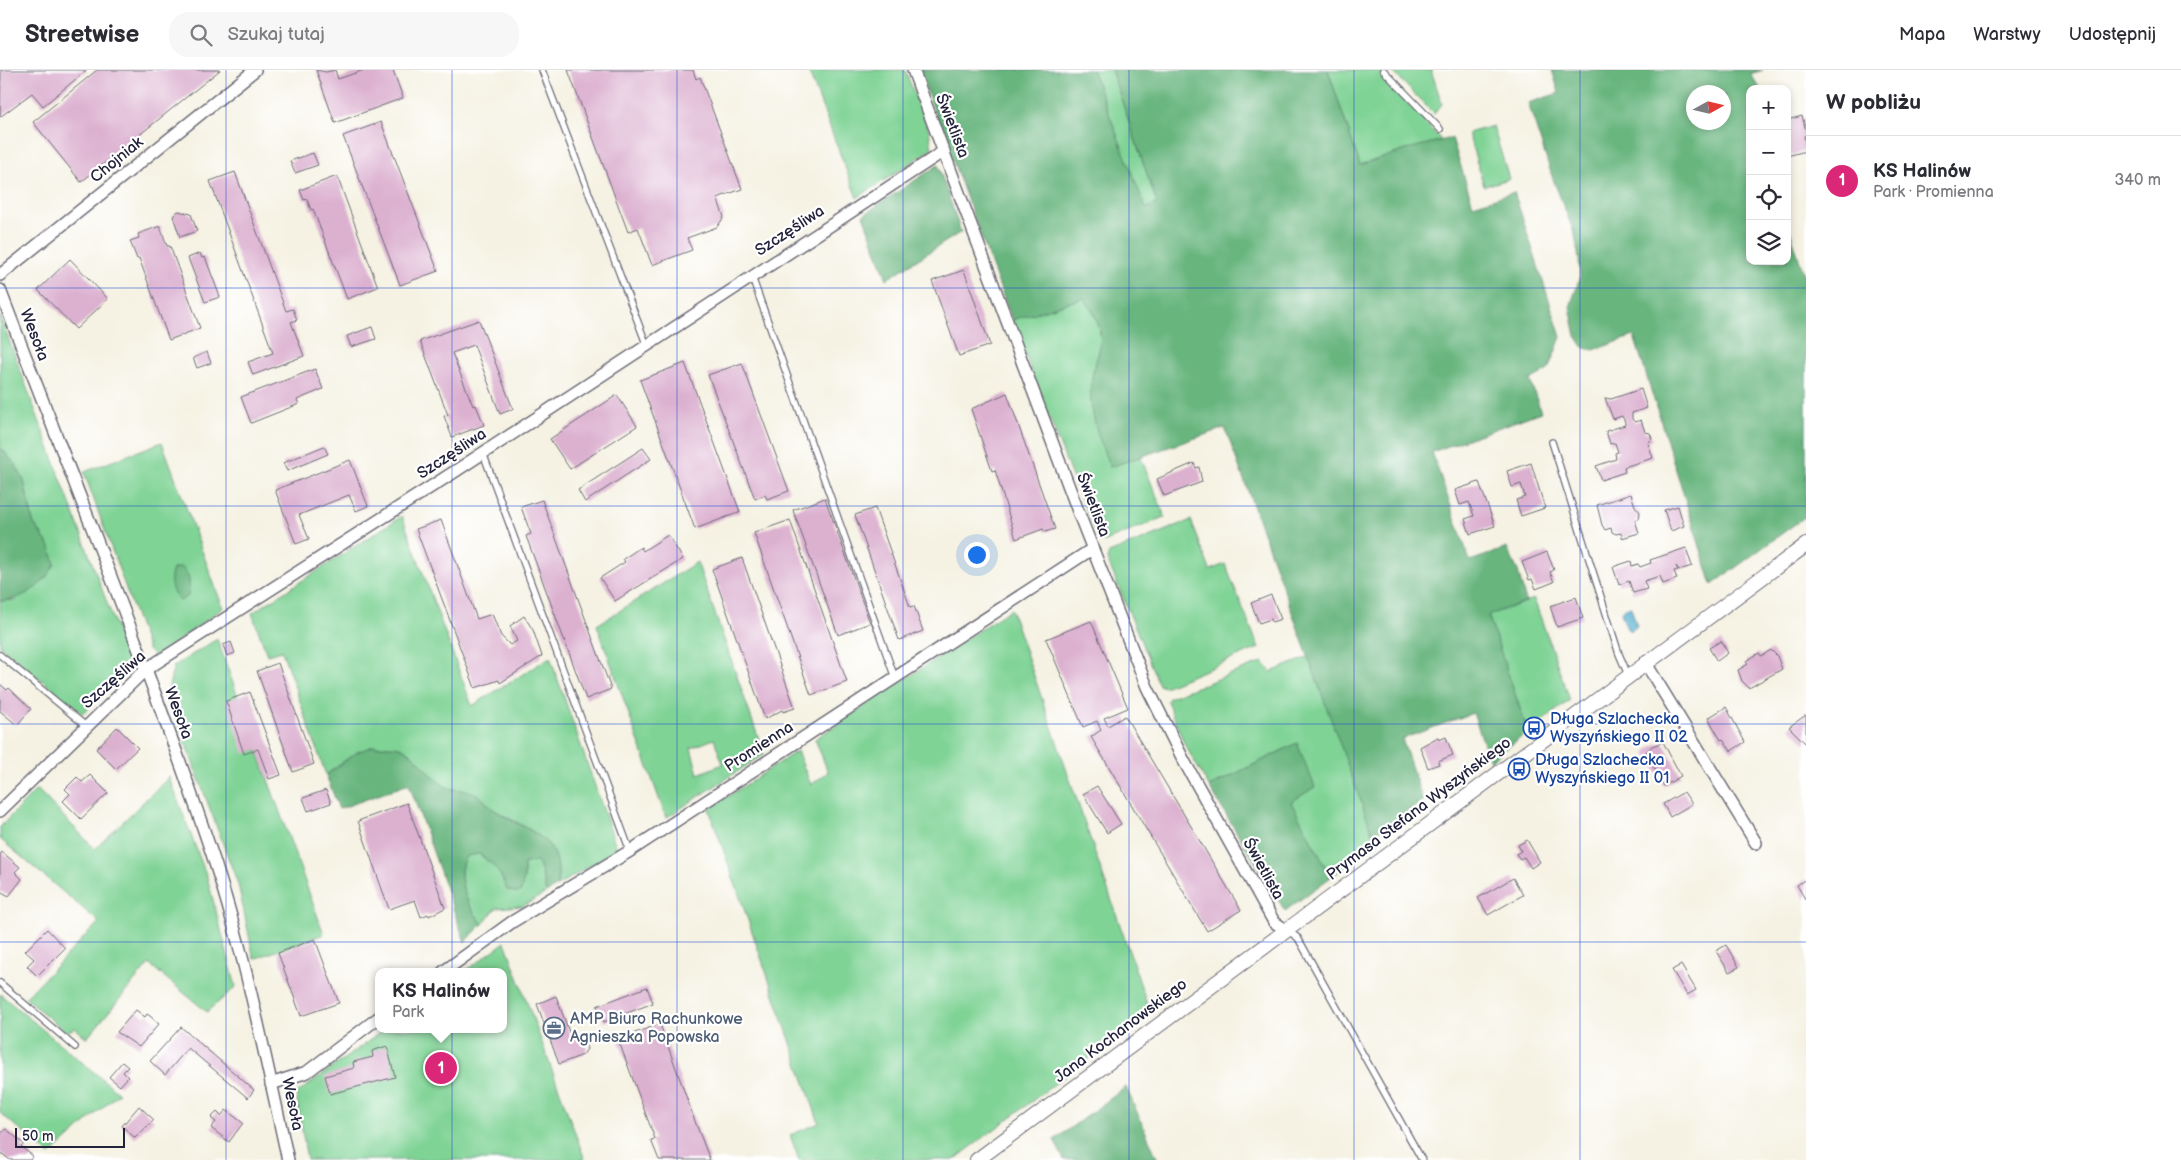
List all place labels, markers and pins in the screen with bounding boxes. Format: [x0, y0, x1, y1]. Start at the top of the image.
place label: Długa Szlachecka Wyszyńskiego II 02 [1550, 710, 1688, 747]
bus stop icon: Długa Szlachecka Wyszyńskiego II 02 [1522, 716, 1546, 740]
place label: Długa Szlachecka Wyszyńskiego II 01 [1535, 751, 1669, 788]
bus stop icon: Długa Szlachecka Wyszyńskiego II 01 [1507, 757, 1531, 781]
place label: AMP Biuro Rachunkowe Agnieszka Popowska [570, 1010, 743, 1047]
office icon: AMP Biuro Rachunkowe Agnieszka Popowska [542, 1016, 566, 1040]
pin: 1 [425, 1049, 457, 1087]

